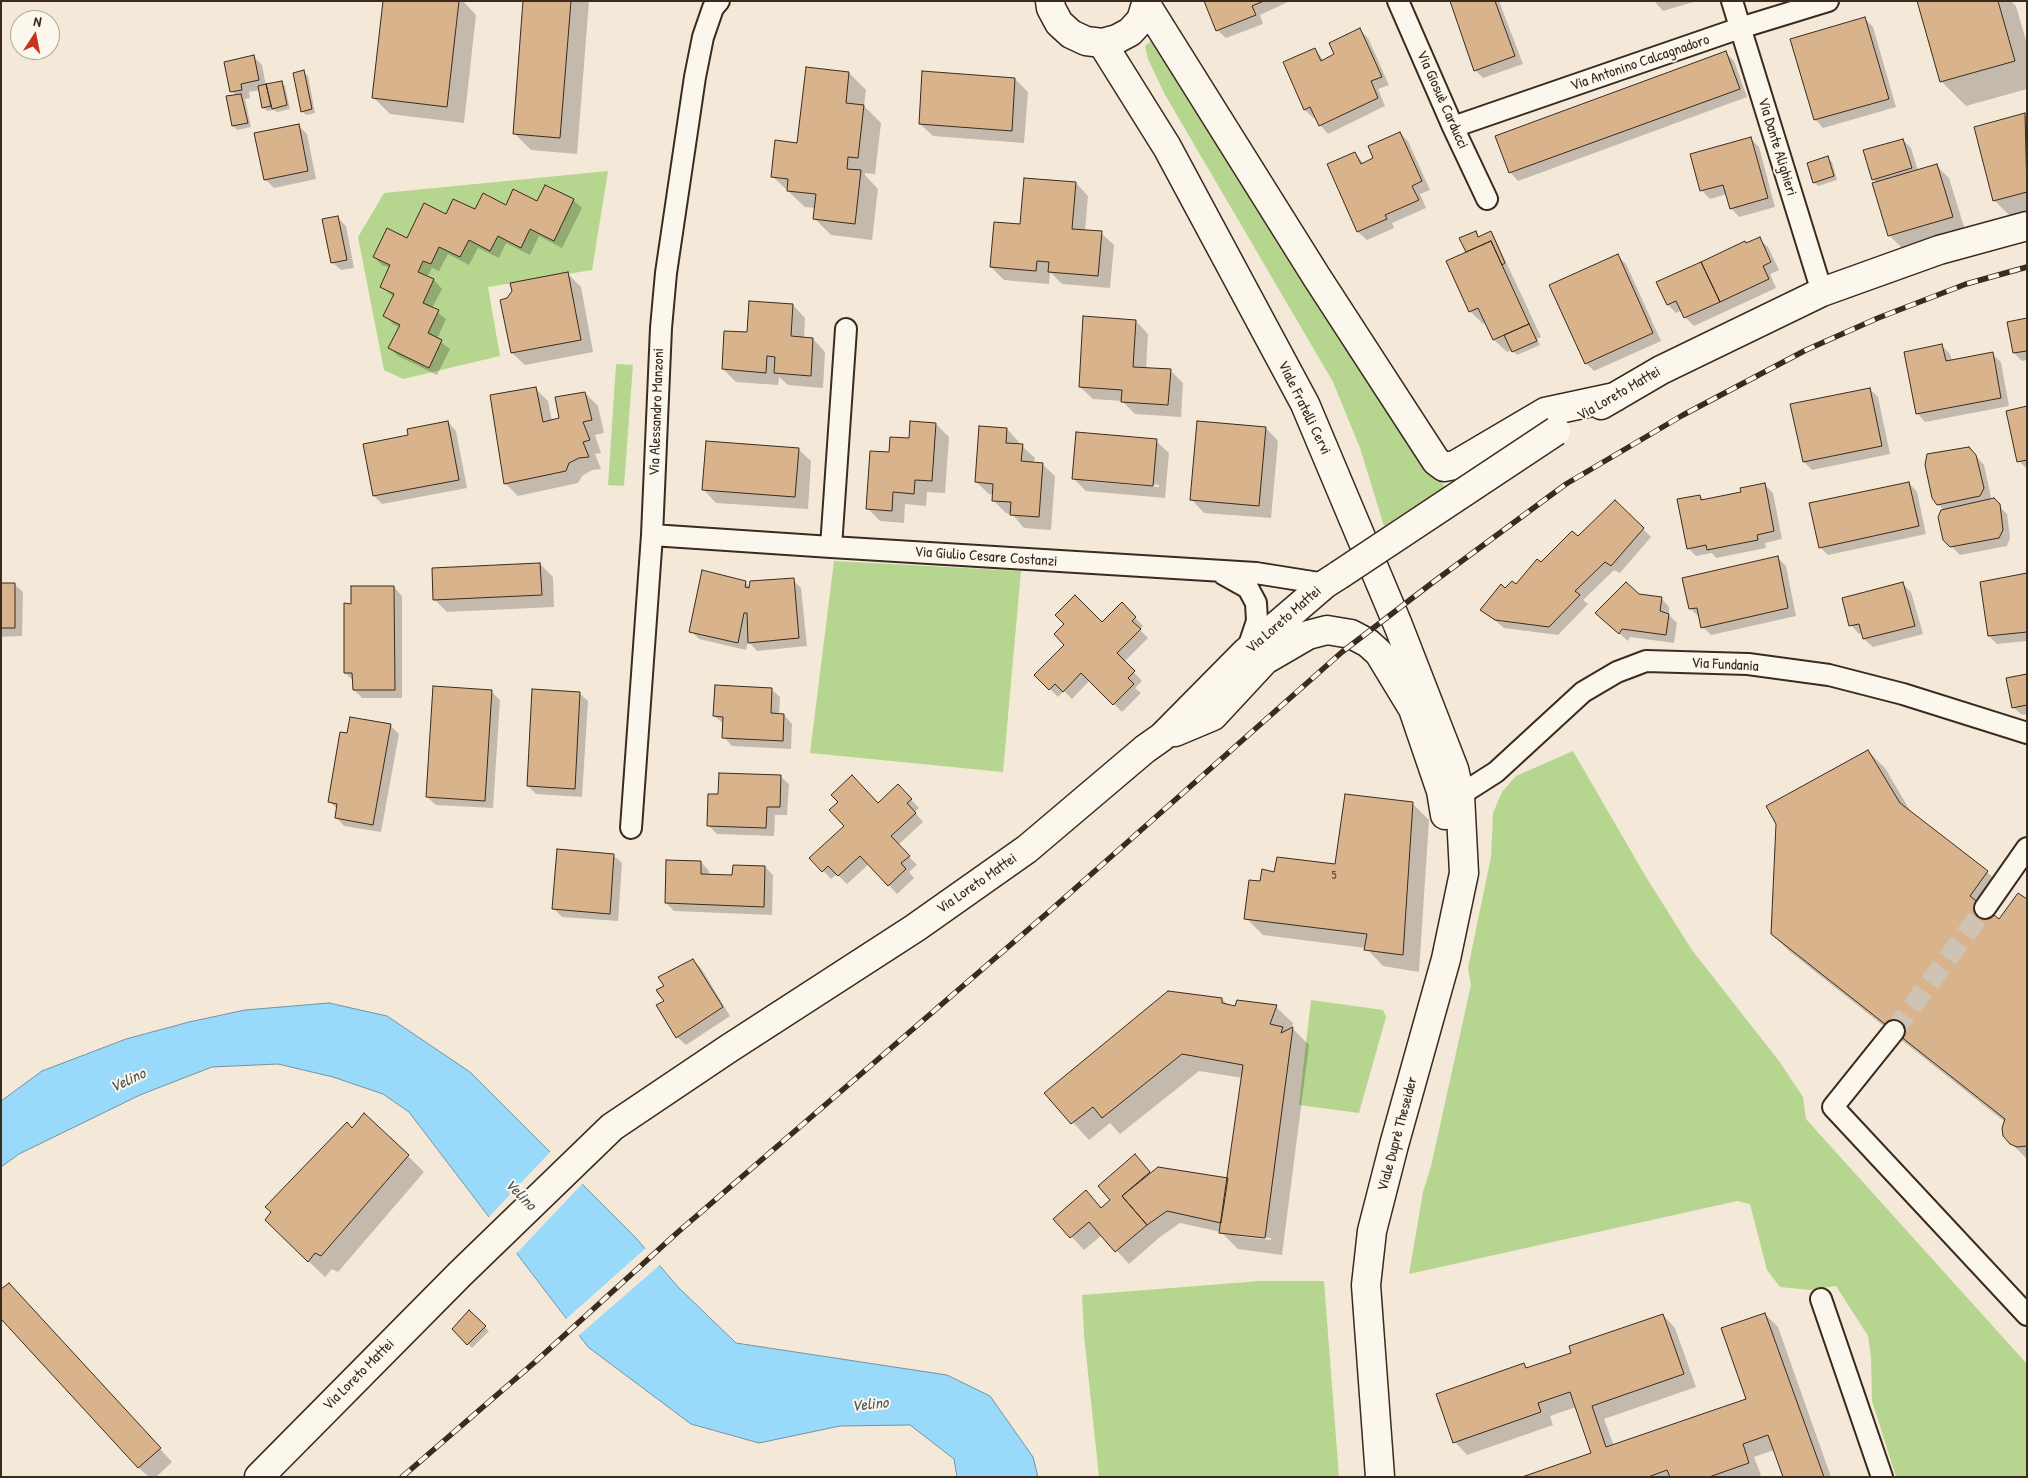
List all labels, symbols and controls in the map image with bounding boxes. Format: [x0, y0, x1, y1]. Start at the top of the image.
north arrow [10, 10, 60, 60]
text: N [32, 11, 43, 31]
street label: Via Antonino Calcagnadoro [1568, 31, 1712, 95]
street label: Via Giosuè Carducci [1412, 48, 1472, 152]
street label: Via Dante Alighieri [1754, 96, 1800, 198]
street label: Via Alessandro Manzoni [646, 348, 668, 476]
street label: Viale Fratelli Cervi [1274, 358, 1334, 458]
street label: Via Loreto Mattei [1574, 363, 1664, 425]
street label: Via Giulio Cesare Costanzi [914, 543, 1058, 571]
street label: Via Loreto Mattei [1243, 583, 1325, 657]
street label: Via Fundania [1691, 654, 1759, 676]
street label: Via Loreto Mattei [934, 850, 1020, 918]
house number: 5 [1331, 869, 1337, 883]
water label: Velino [107, 1065, 149, 1097]
street label: Viale Duprè Theseider [1374, 1075, 1422, 1193]
water label: Velino [500, 1175, 540, 1215]
street label: Via Loreto Mattei [320, 1336, 398, 1414]
water label: Velino [851, 1394, 889, 1416]

